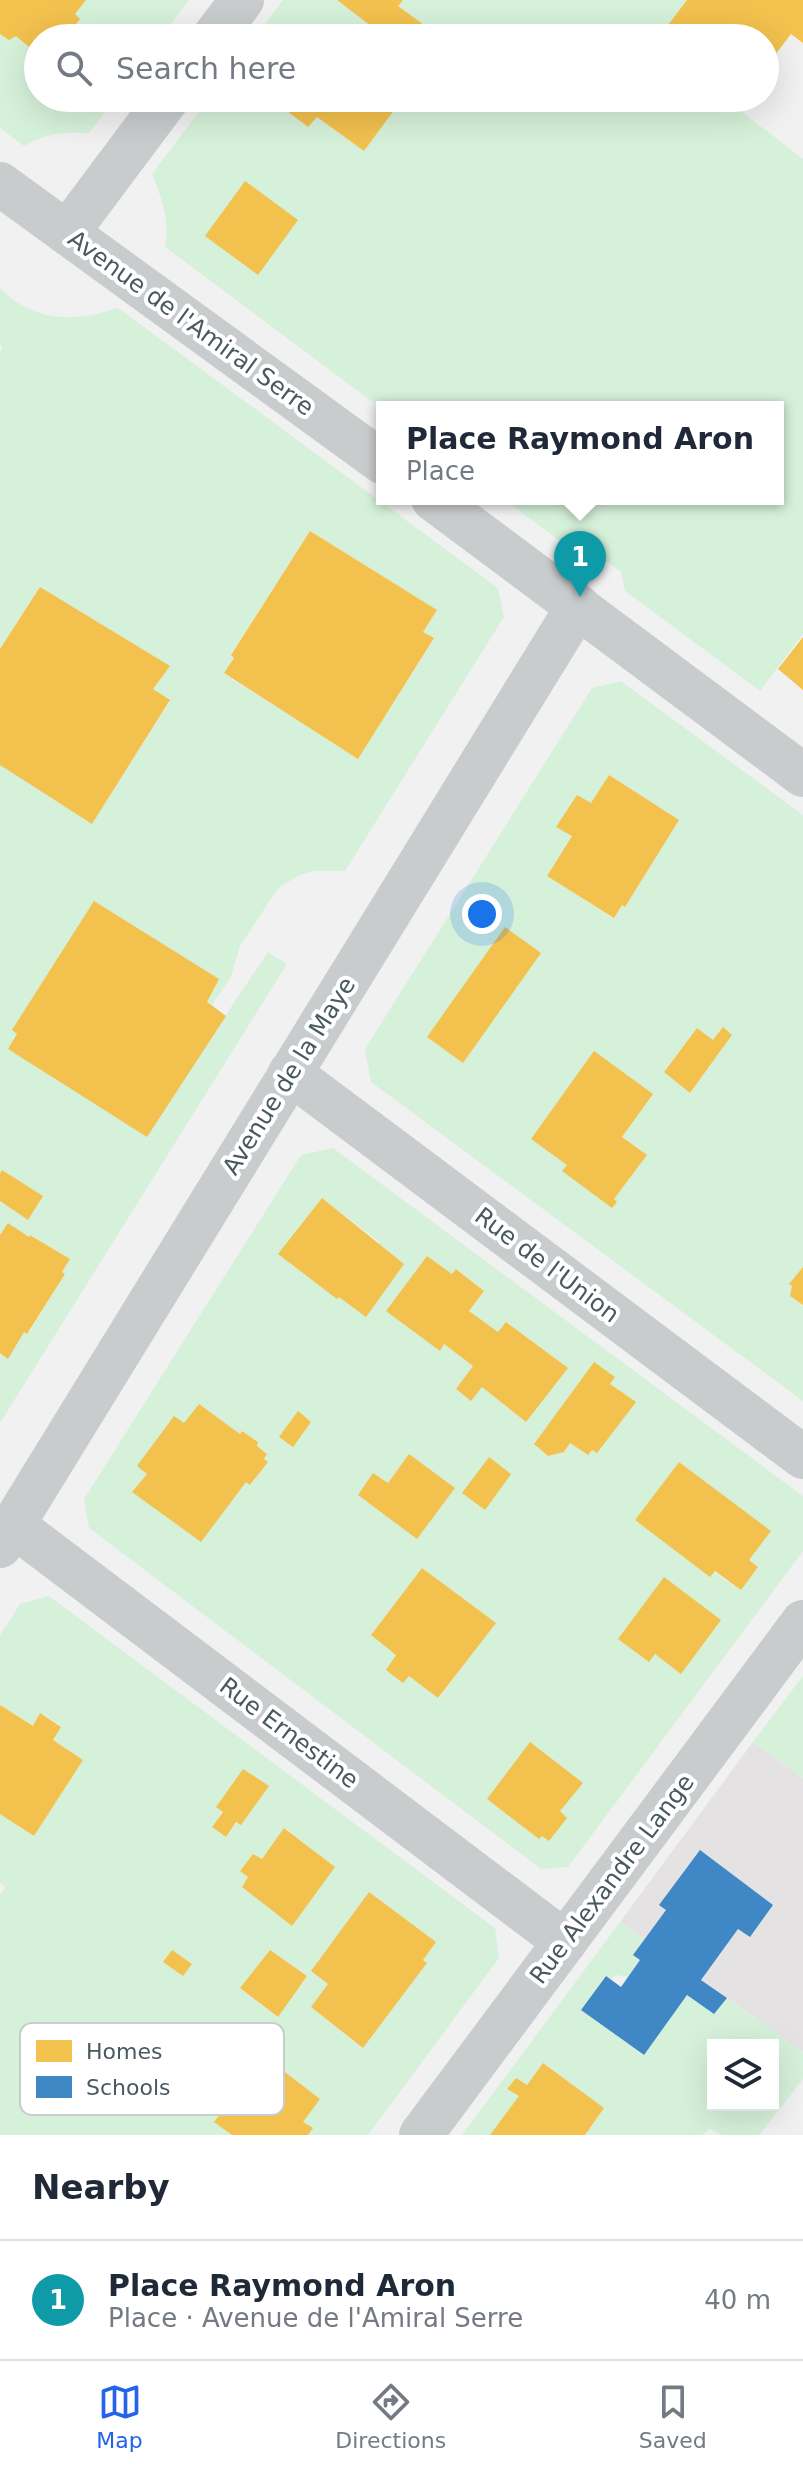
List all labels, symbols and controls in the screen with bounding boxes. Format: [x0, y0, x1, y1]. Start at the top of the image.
search box [24, 24, 779, 112]
icon: search [52, 46, 96, 90]
text: Search here [116, 51, 296, 86]
street label: Avenue de l'Amiral Serre [63, 225, 319, 421]
popup [376, 401, 784, 505]
text: Place Raymond Aron [406, 421, 754, 456]
text: Place [406, 456, 475, 486]
pin: 1 [554, 531, 606, 597]
your location [462, 894, 502, 934]
street label: Avenue de la Maye [217, 972, 361, 1180]
street label: Rue de l'Union [469, 1202, 625, 1328]
street label: Rue Ernestine [214, 1672, 364, 1794]
street label: Rue Alexandre Lange [524, 1769, 700, 1989]
legend [20, 2023, 284, 2115]
text: Homes [86, 2039, 162, 2064]
map controls [707, 2039, 779, 2111]
button: layers [707, 2039, 779, 2111]
text: Schools [86, 2075, 171, 2100]
text: Nearby [32, 2167, 170, 2207]
text: Place Raymond Aron [108, 2268, 456, 2303]
text: 1 [49, 2285, 67, 2315]
text: 40 m [704, 2285, 771, 2315]
text: Place · Avenue de l'Amiral Serre [108, 2303, 523, 2333]
tab: Map [96, 2380, 143, 2453]
tab: Directions [335, 2380, 446, 2453]
tab: Saved [639, 2380, 707, 2453]

